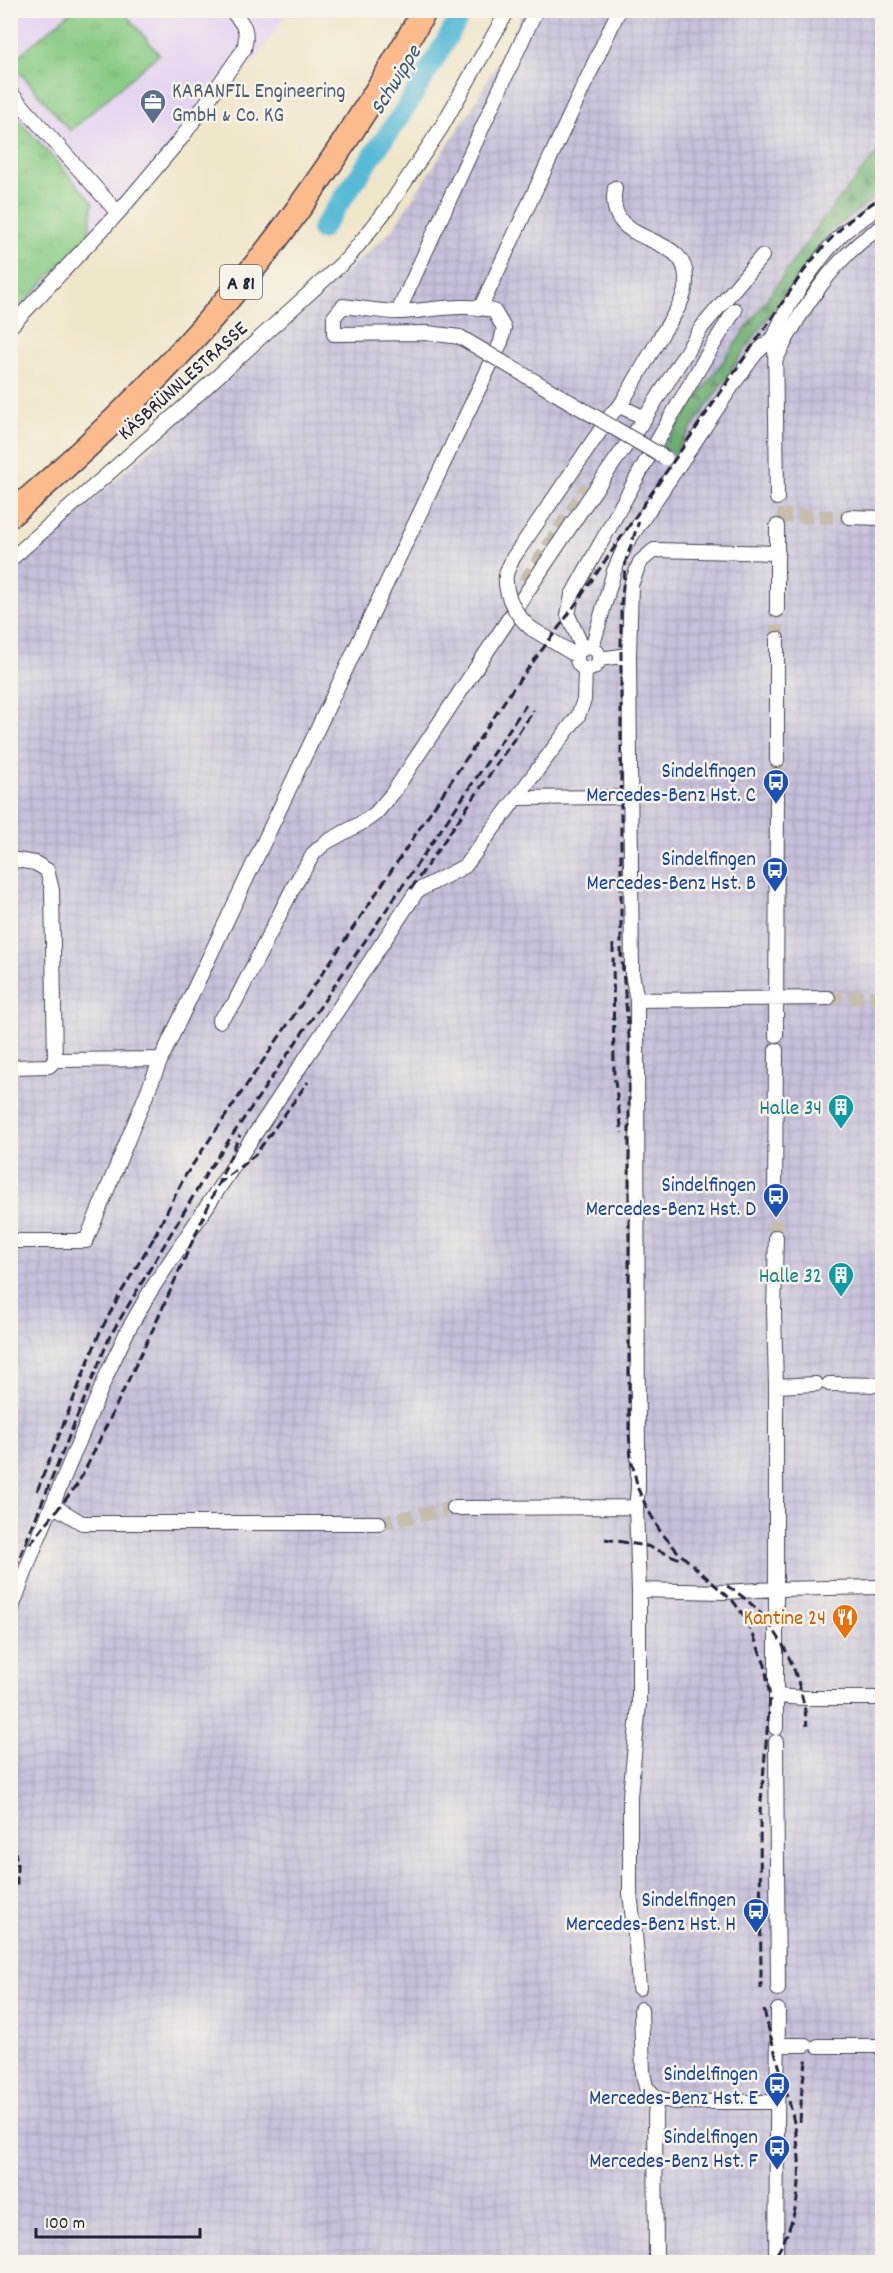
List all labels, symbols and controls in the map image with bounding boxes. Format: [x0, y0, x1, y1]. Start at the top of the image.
water label: Schwippe [363, 39, 431, 122]
place label: KARANFIL Engineering GmbH & Co. KG [172, 78, 346, 132]
office icon: KARANFIL Engineering GmbH & Co. KG [138, 87, 168, 125]
road number: A 81 [220, 265, 262, 299]
street label: KÄSBRÜNNLESTRASSE [112, 315, 256, 449]
place label: Sindelfingen Mercedes-Benz Hst. C [586, 758, 756, 812]
bus stop icon: Sindelfingen Mercedes-Benz Hst. C [761, 767, 791, 805]
place label: Sindelfingen Mercedes-Benz Hst. B [587, 846, 756, 900]
bus stop icon: Sindelfingen Mercedes-Benz Hst. B [760, 855, 790, 893]
building icon: Halle 34 [826, 1092, 856, 1130]
place label: Halle 34 [759, 1095, 822, 1125]
place label: Sindelfingen Mercedes-Benz Hst. D [586, 1172, 756, 1226]
bus stop icon: Sindelfingen Mercedes-Benz Hst. D [761, 1181, 791, 1219]
building icon: Halle 32 [826, 1260, 856, 1298]
place label: Halle 32 [759, 1263, 822, 1293]
restaurant icon: Kantine 24 [830, 1602, 860, 1640]
place label: Kantine 24 [744, 1605, 826, 1635]
place label: Sindelfingen Mercedes-Benz Hst. H [566, 1887, 736, 1941]
bus stop icon: Sindelfingen Mercedes-Benz Hst. H [741, 1896, 771, 1934]
place label: Sindelfingen Mercedes-Benz Hst. E [589, 2061, 758, 2115]
bus stop icon: Sindelfingen Mercedes-Benz Hst. E [762, 2070, 792, 2108]
place label: Sindelfingen Mercedes-Benz Hst. F [589, 2124, 759, 2178]
bus stop icon: Sindelfingen Mercedes-Benz Hst. F [762, 2133, 792, 2171]
scale bar [36, 2201, 200, 2239]
text: 100 m [45, 2212, 85, 2237]

